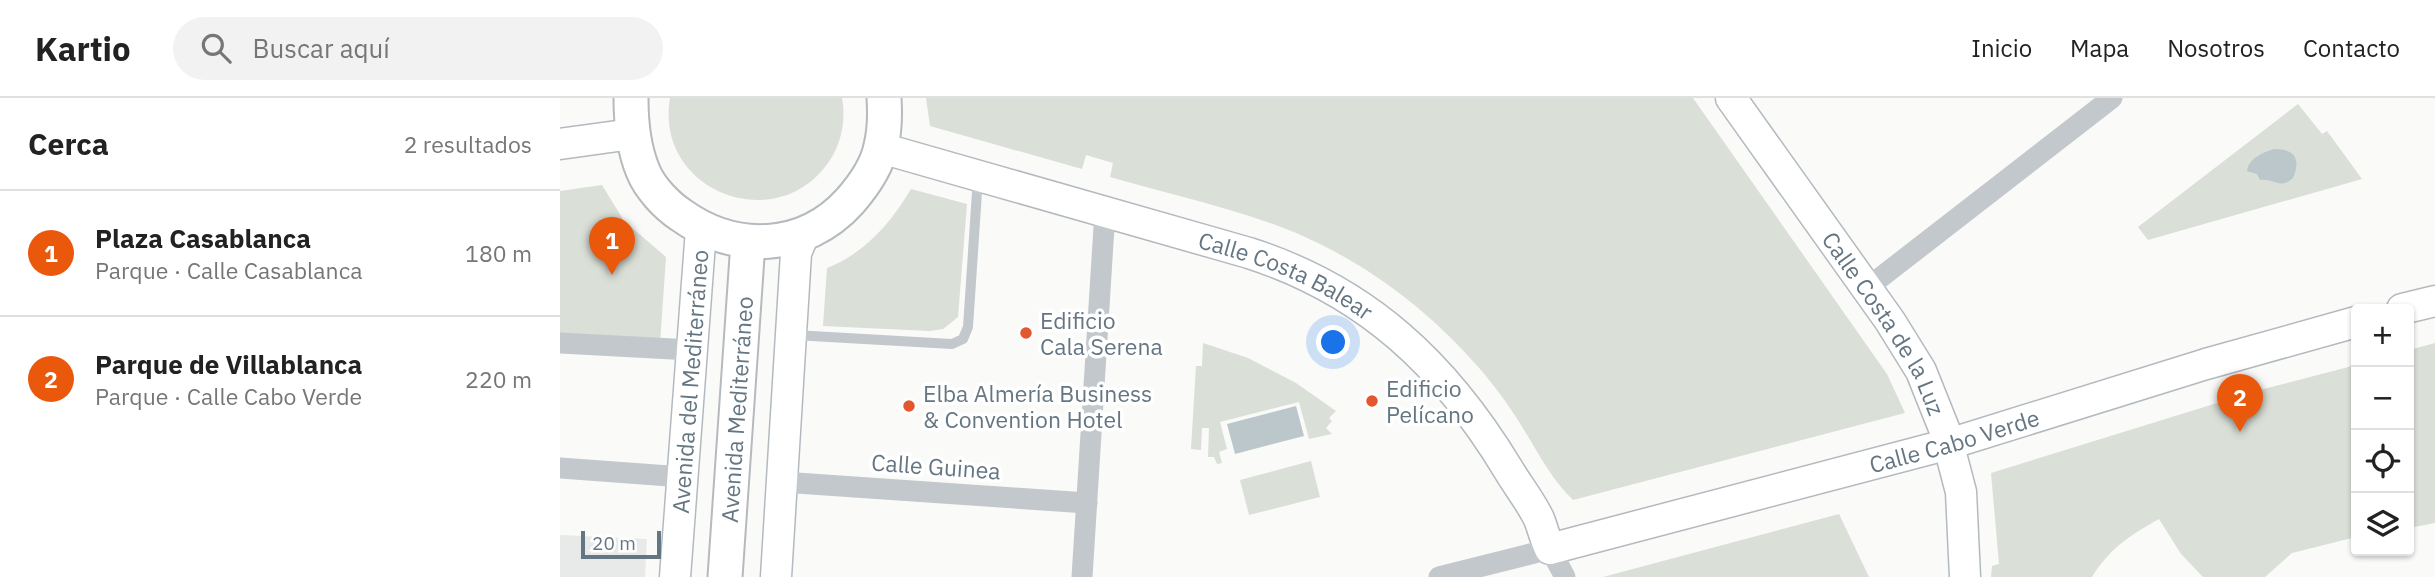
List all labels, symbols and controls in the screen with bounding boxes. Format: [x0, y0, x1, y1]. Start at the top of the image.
search box [173, 17, 663, 80]
text: Kartio [35, 27, 131, 70]
icon: search [197, 29, 235, 67]
text: Buscar aquí [253, 31, 390, 65]
text: Inicio [1971, 32, 2032, 64]
text: Mapa [2070, 32, 2129, 64]
text: Nosotros [2167, 32, 2265, 64]
text: Contacto [2303, 32, 2400, 64]
text: Cerca [28, 124, 109, 163]
text: 2 resultados [404, 129, 532, 159]
pin: 1 [589, 217, 635, 275]
text: Plaza Casablanca [95, 221, 311, 255]
street label: Calle Costa Balear [1195, 224, 1380, 326]
street label: Calle Costa de la Luz [1816, 225, 1952, 419]
text: 1 [44, 238, 58, 268]
text: 180 m [465, 238, 532, 268]
street label: Avenida del Mediterráneo [665, 249, 714, 515]
text: Parque · Calle Casablanca [95, 255, 363, 285]
street label: Avenida Mediterráneo [714, 295, 759, 524]
map controls [2351, 304, 2414, 556]
button: + [2351, 304, 2414, 367]
place label: Edificio Cala Serena [1040, 305, 1163, 361]
marker: Edificio Cala Serena [1018, 325, 1034, 341]
your location [1316, 325, 1350, 359]
text: Parque de Villablanca [95, 347, 362, 381]
text: 2 [44, 364, 58, 394]
text: 220 m [465, 364, 532, 394]
button: − [2351, 367, 2414, 430]
place label: Edificio Pelícano [1386, 373, 1474, 429]
pin: 2 [2217, 374, 2263, 432]
place label: Elba Almería Business & Convention Hotel [923, 378, 1152, 434]
text: Parque · Calle Cabo Verde [95, 381, 362, 411]
marker: Edificio Pelícano [1364, 393, 1380, 409]
marker: Elba Almería Business & Convention Hotel [901, 398, 917, 414]
street label: Calle Cabo Verde [1866, 402, 2043, 479]
button: locate [2351, 430, 2414, 493]
street label: Calle Guinea [870, 447, 1002, 485]
button: layers [2351, 493, 2414, 556]
scale bar [581, 528, 662, 560]
text: 20 m [592, 531, 636, 555]

